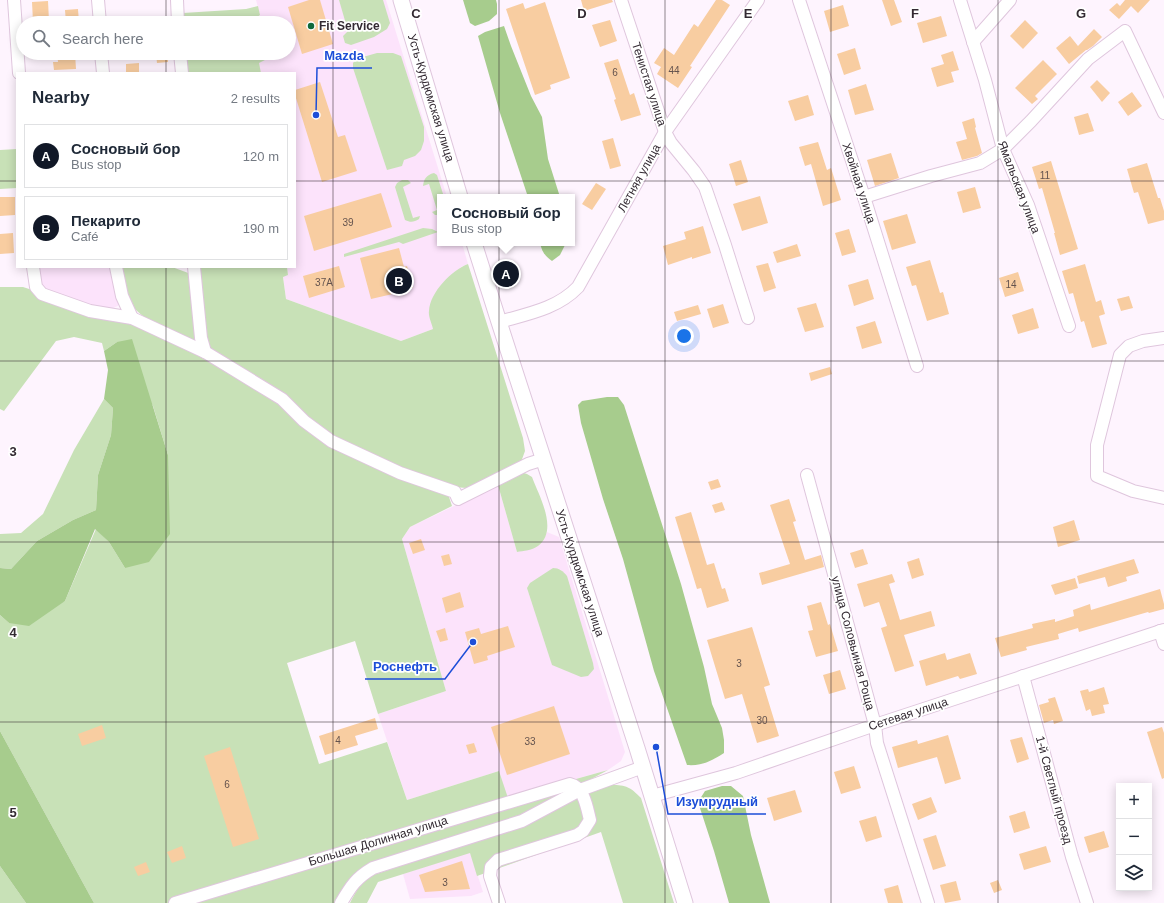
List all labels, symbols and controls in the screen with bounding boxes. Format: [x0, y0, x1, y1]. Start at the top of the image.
text: C [411, 6, 421, 21]
text: D [577, 6, 587, 21]
text: E [744, 6, 753, 21]
text: F [911, 6, 919, 21]
text: G [1076, 6, 1086, 21]
search box [16, 16, 296, 60]
place label: Fit Service [319, 19, 380, 33]
marker: Fit Service [306, 21, 316, 31]
icon: search [30, 27, 52, 49]
text: Search here [62, 30, 144, 47]
street label: Усть-Курдюмская улица [405, 32, 457, 164]
street label: Тенистая улица [629, 40, 669, 128]
callout: Mazda [317, 43, 372, 68]
text: Mazda [324, 48, 365, 63]
house number: 44 [668, 65, 680, 76]
house number: 6 [612, 67, 618, 78]
text: Nearby [32, 88, 90, 107]
text: 2 results [231, 91, 280, 106]
street label: Ямальская улица [995, 139, 1043, 235]
text: Сосновый бор [71, 140, 180, 157]
street label: Летняя улица [615, 141, 664, 214]
street label: Хвойная улица [839, 141, 879, 225]
text: A [41, 149, 51, 164]
text: 120 m [243, 149, 279, 164]
text: Bus stop [71, 157, 122, 172]
house number: 11 [1040, 170, 1051, 181]
popup [437, 194, 575, 246]
text: Сосновый бор [451, 204, 561, 221]
text: Пекарито [71, 212, 141, 229]
house number: 39 [342, 217, 354, 228]
text: B [41, 221, 51, 236]
text: 190 m [243, 221, 279, 236]
text: Bus stop [451, 221, 502, 236]
text: Café [71, 229, 98, 244]
pin: A [493, 259, 519, 289]
pin: B [386, 266, 412, 296]
house number: 37А [315, 277, 333, 288]
house number: 14 [1005, 279, 1017, 290]
your location [674, 326, 694, 346]
text: 3 [9, 444, 17, 459]
street label: Усть-Курдюмская улица [553, 508, 607, 639]
street label: улица Соловьиная Роща [828, 574, 878, 712]
text: 4 [9, 625, 17, 640]
callout: Роснефть [365, 654, 445, 679]
house number: 3 [736, 658, 742, 669]
text: Роснефть [373, 659, 437, 674]
street label: Сетевая улица [867, 694, 950, 733]
house number: 30 [756, 715, 768, 726]
street label: 1-й Светлый проезд [1033, 734, 1075, 846]
house number: 4 [335, 735, 341, 746]
house number: 33 [524, 736, 536, 747]
house number: 6 [224, 779, 230, 790]
map controls [1116, 783, 1152, 891]
button: + [1116, 783, 1152, 819]
callout: Изумрудный [668, 789, 766, 814]
text: Изумрудный [676, 794, 758, 809]
text: 5 [9, 805, 17, 820]
street label: Большая Долинная улица [307, 813, 450, 869]
button: − [1116, 819, 1152, 855]
button: layers [1116, 855, 1152, 891]
house number: 3 [442, 877, 448, 888]

